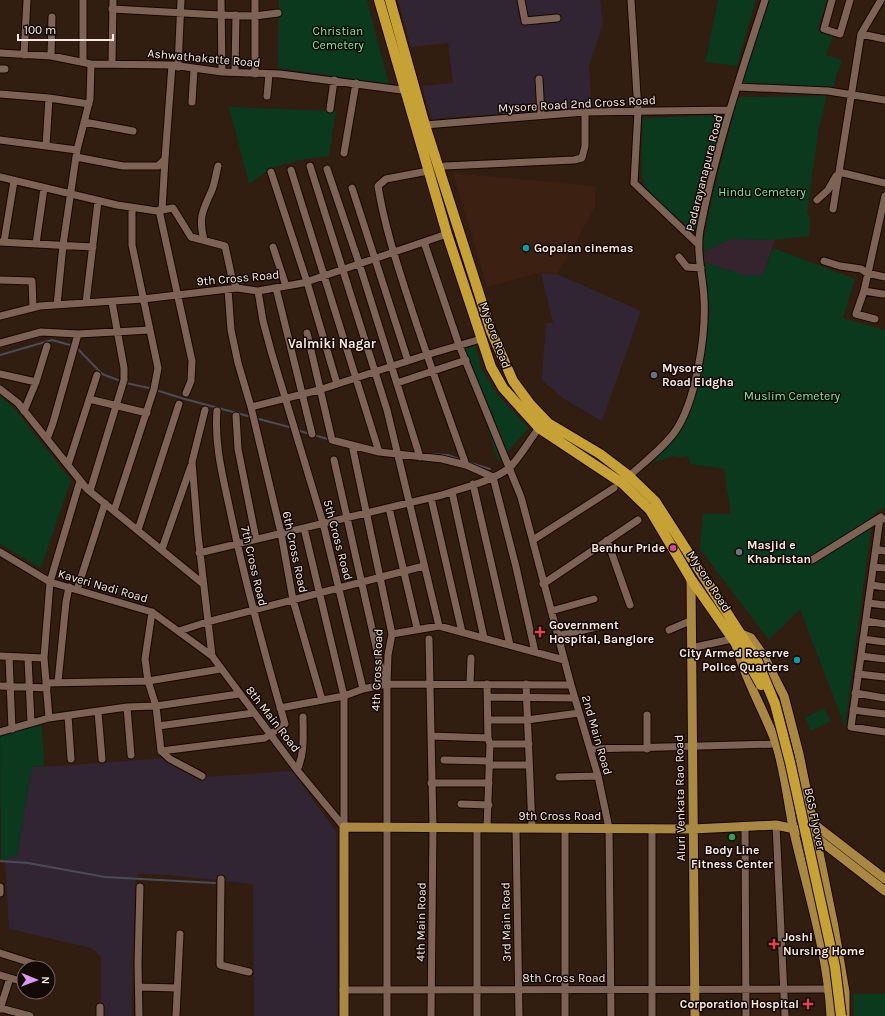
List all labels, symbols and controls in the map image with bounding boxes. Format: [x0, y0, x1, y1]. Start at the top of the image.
scale bar [18, 16, 113, 42]
text: 100 m [24, 23, 56, 37]
park label: Christian Cemetery [312, 24, 364, 52]
street label: Ashwathakatte Road [147, 46, 261, 70]
street label: Mysore Road 2nd Cross Road [498, 93, 656, 115]
street label: Padarayanapura Road [683, 113, 725, 233]
park label: Hindu Cemetery [718, 185, 806, 199]
place label: Gopalan cinemas [534, 241, 633, 255]
marker: Gopalan cinemas [521, 243, 531, 253]
street label: 9th Cross Road [196, 267, 280, 289]
street label: Mysore Road [477, 300, 513, 370]
district label: Valmiki Nagar [288, 336, 377, 351]
place label: Mysore Road Eidgha [662, 361, 734, 389]
marker: Mysore Road Eidgha [649, 370, 659, 380]
park label: Muslim Cemetery [744, 389, 841, 403]
street label: 5th Cross Road [321, 498, 355, 582]
street label: 6th Cross Road [280, 510, 310, 594]
street label: 7th Cross Road [238, 525, 270, 607]
place label: Masjid e Khabristan [747, 538, 811, 566]
place label: Benhur Pride [591, 541, 665, 555]
marker: Benhur Pride [668, 543, 678, 553]
marker: Masjid e Khabristan [734, 547, 744, 557]
street label: Mysore Road [684, 548, 734, 614]
street label: Kaveri Nadi Road [56, 566, 150, 606]
place label: Government Hospital, Banglore [549, 618, 654, 646]
marker: Government Hospital, Banglore [534, 626, 546, 638]
street label: 4th Cross Road [369, 628, 385, 712]
place label: City Armed Reserve Police Quarters [679, 646, 789, 674]
marker: City Armed Reserve Police Quarters [792, 655, 802, 665]
street label: 8th Main Road [243, 683, 303, 755]
street label: 2nd Main Road [579, 694, 615, 776]
street label: Aluri Venkata Rao Road [672, 735, 688, 861]
street label: BGS Flyover [802, 786, 829, 852]
street label: 9th Cross Road [519, 809, 601, 823]
marker: Body Line Fitness Center [727, 832, 737, 842]
place label: Body Line Fitness Center [691, 843, 773, 871]
street label: 4th Main Road [413, 882, 429, 962]
street label: 3rd Main Road [498, 882, 514, 962]
place label: Joshi Nursing Home [783, 930, 865, 958]
marker: Joshi Nursing Home [768, 938, 780, 950]
north arrow [16, 960, 56, 1000]
street label: 8th Cross Road [522, 971, 606, 985]
text: N [39, 976, 52, 984]
place label: Corporation Hospital [680, 997, 799, 1011]
marker: Corporation Hospital [802, 998, 814, 1010]

